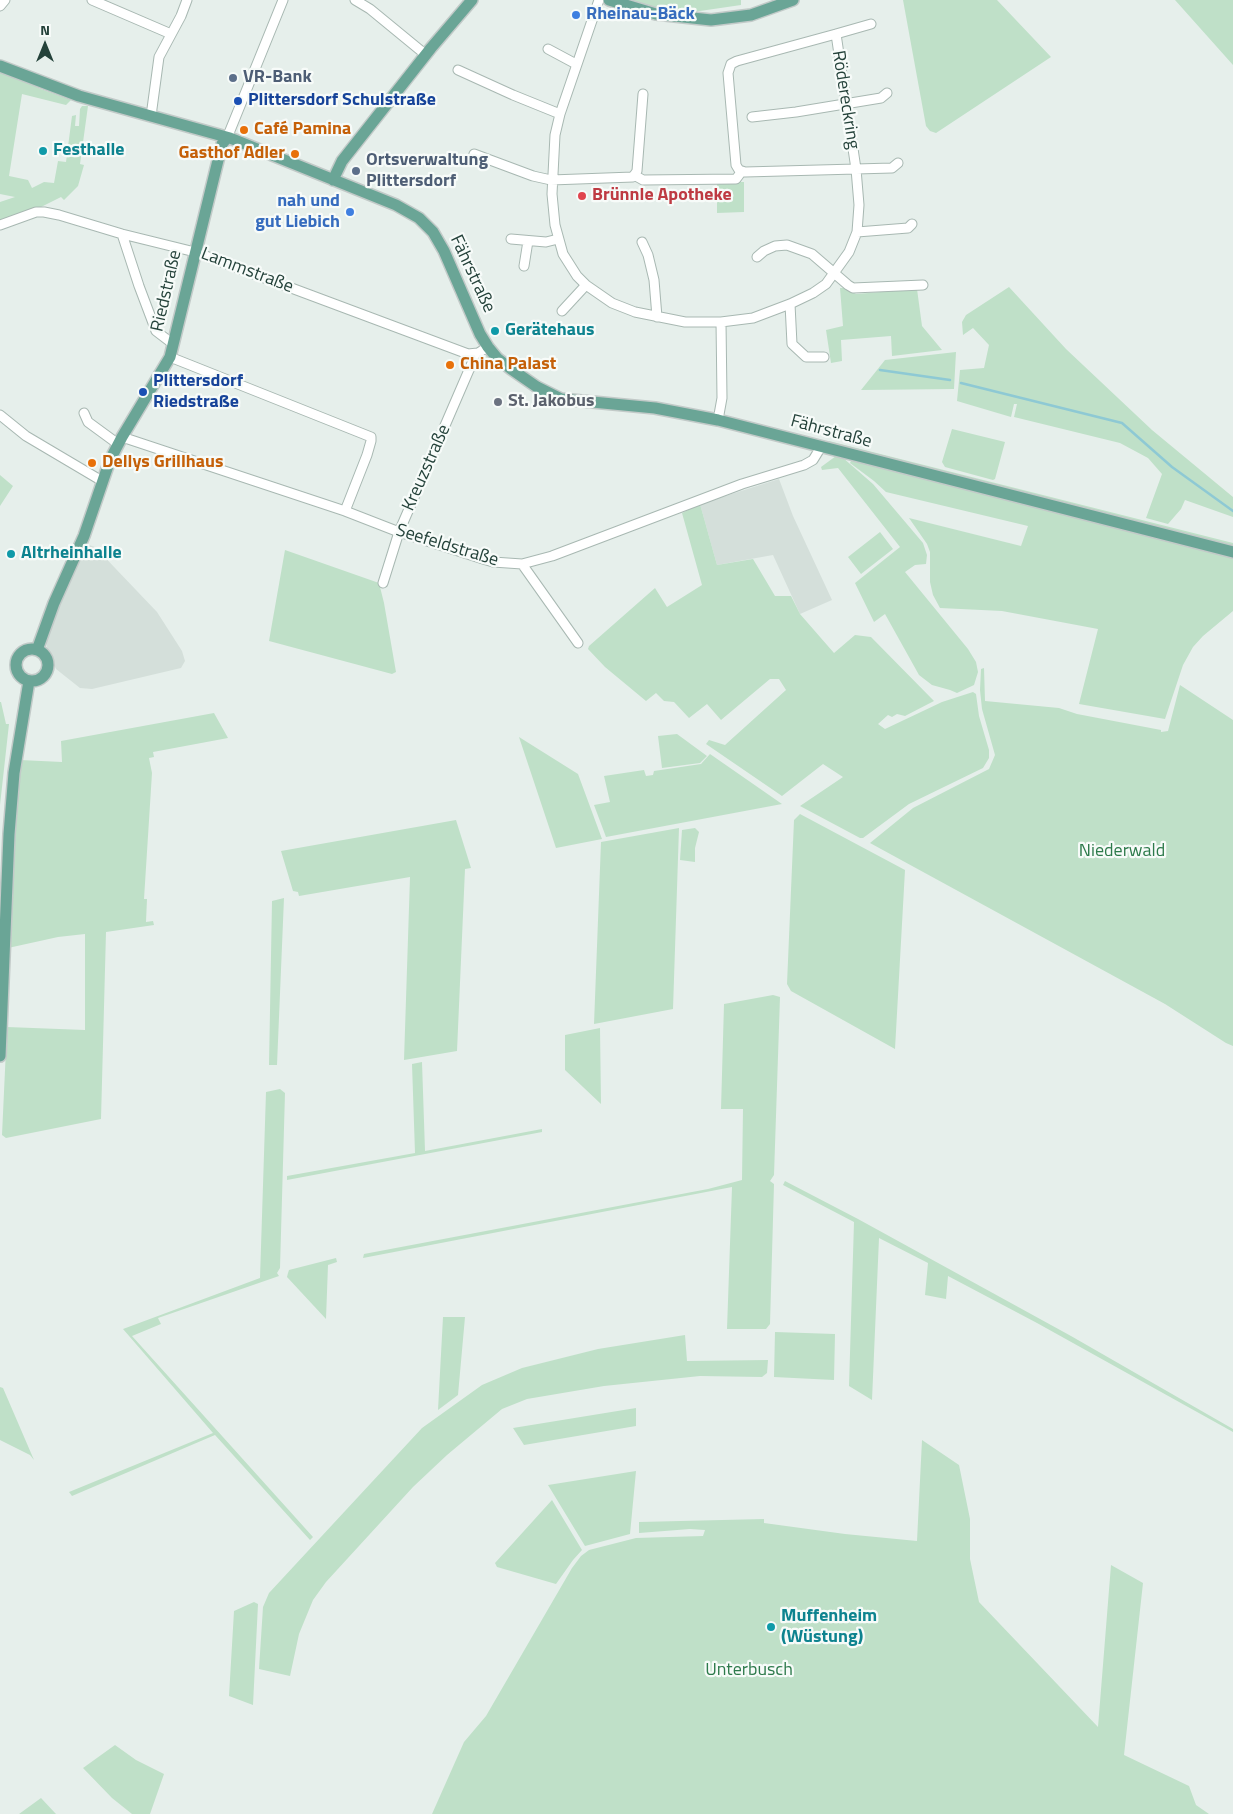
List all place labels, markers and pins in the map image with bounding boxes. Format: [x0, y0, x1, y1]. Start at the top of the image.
place label: Rheinau-Bäck [586, 4, 695, 26]
marker: Rheinau-Bäck [570, 9, 582, 21]
place label: VR-Bank [243, 67, 312, 89]
marker: VR-Bank [227, 72, 239, 84]
place label: Plittersdorf Schulstraße [248, 90, 436, 112]
marker: Plittersdorf Schulstraße [232, 95, 244, 107]
place label: Café Pamina [254, 119, 351, 141]
marker: Café Pamina [238, 124, 250, 136]
place label: Festhalle [53, 140, 125, 162]
place label: Gasthof Adler [178, 143, 285, 165]
marker: Festhalle [37, 145, 49, 157]
marker: Gasthof Adler [289, 148, 301, 160]
place label: Ortsverwaltung Plittersdorf [366, 150, 488, 192]
marker: Ortsverwaltung Plittersdorf [350, 165, 362, 177]
place label: Brünnle Apotheke [592, 185, 732, 207]
marker: Brünnle Apotheke [576, 190, 588, 202]
place label: nah und gut Liebich [255, 191, 340, 233]
marker: nah und gut Liebich [344, 206, 356, 218]
place label: Gerätehaus [505, 320, 594, 342]
marker: Gerätehaus [489, 325, 501, 337]
place label: China Palast [460, 354, 556, 376]
marker: China Palast [444, 359, 456, 371]
place label: Plittersdorf Riedstraße [153, 371, 243, 414]
marker: Plittersdorf Riedstraße [137, 386, 149, 398]
place label: St. Jakobus [508, 391, 594, 413]
marker: St. Jakobus [492, 396, 504, 408]
place label: Dellys Grillhaus [102, 452, 223, 474]
marker: Dellys Grillhaus [86, 457, 98, 469]
place label: Altrheinhalle [21, 543, 122, 565]
marker: Altrheinhalle [5, 548, 17, 560]
place label: Muffenheim (Wüstung) [781, 1606, 877, 1648]
marker: Muffenheim (Wüstung) [765, 1621, 777, 1633]

